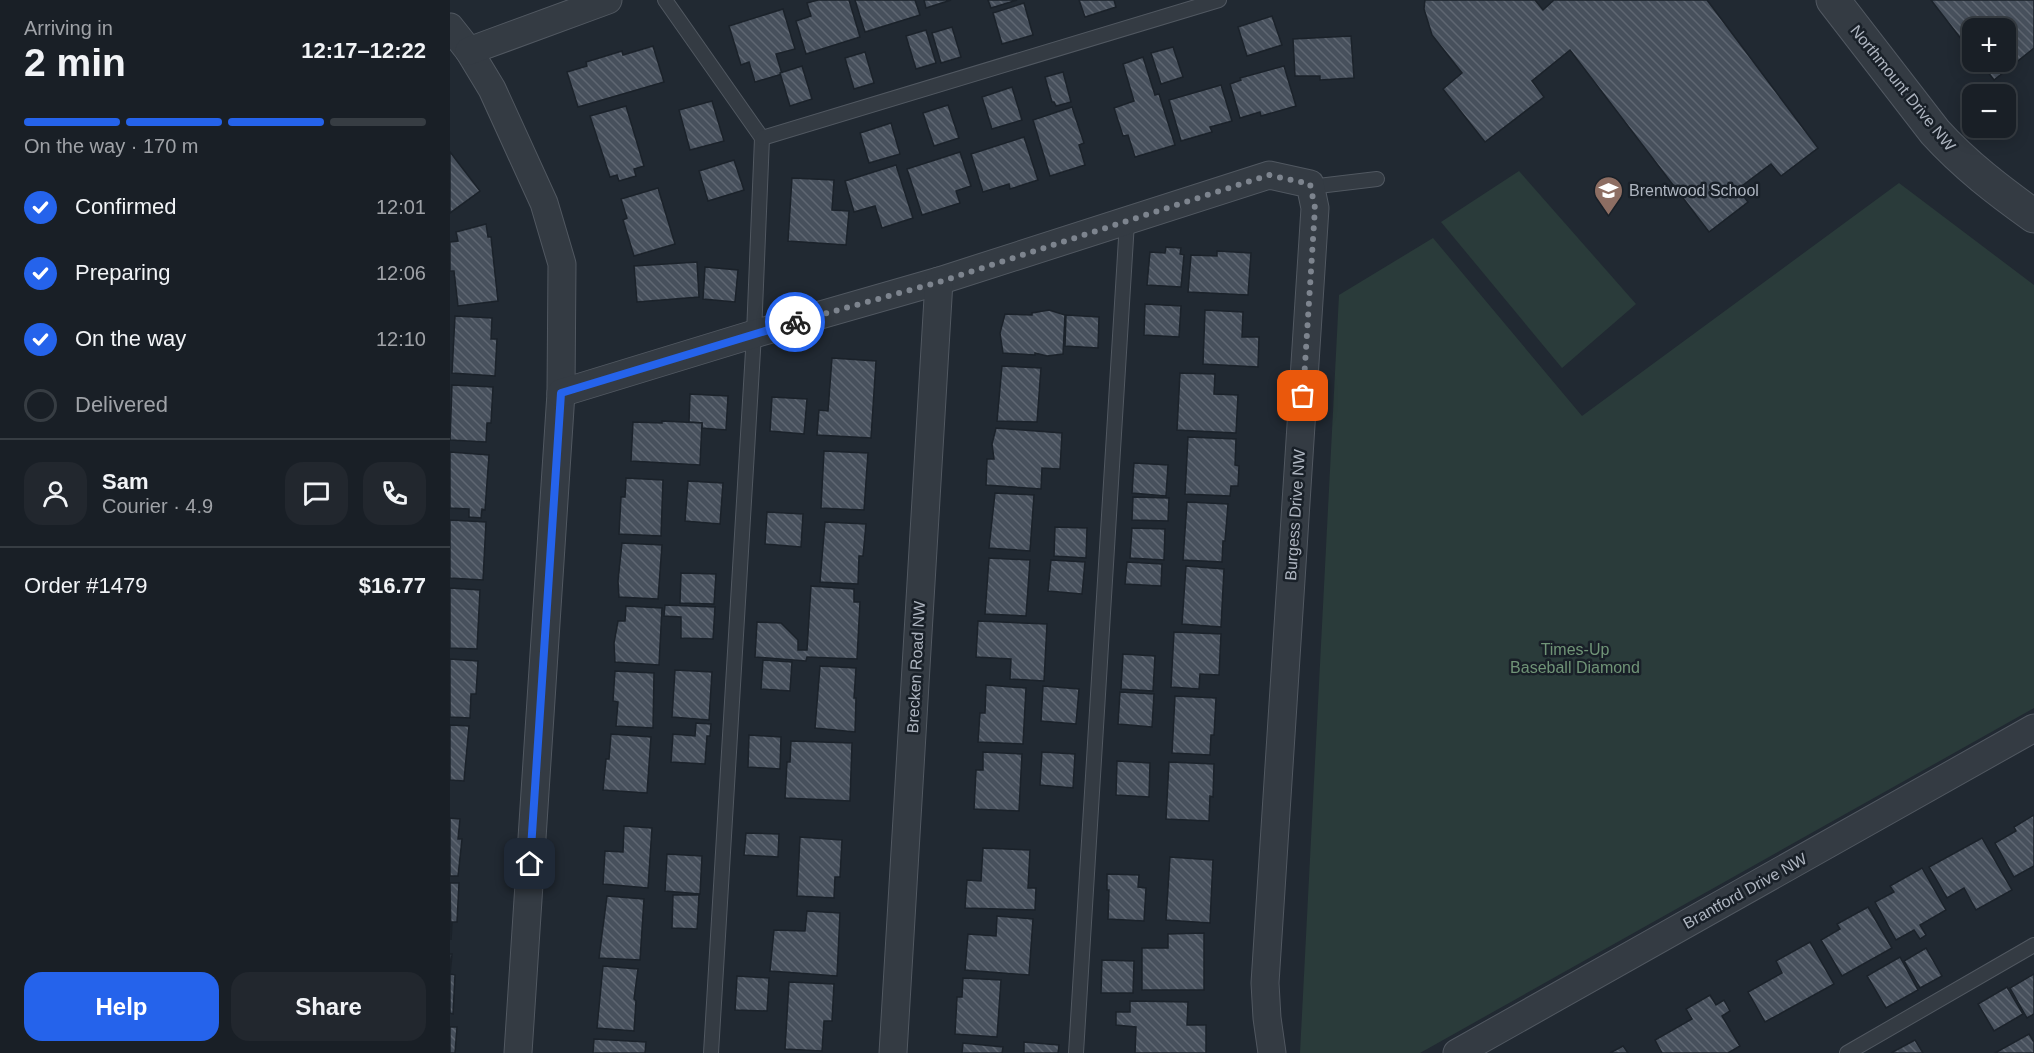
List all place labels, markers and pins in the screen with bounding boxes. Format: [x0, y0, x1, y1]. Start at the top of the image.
school or university icon: Brentwood School [1592, 174, 1624, 216]
place label: Brentwood School [1629, 182, 1759, 199]
pin [1277, 370, 1328, 421]
pin [504, 838, 555, 889]

